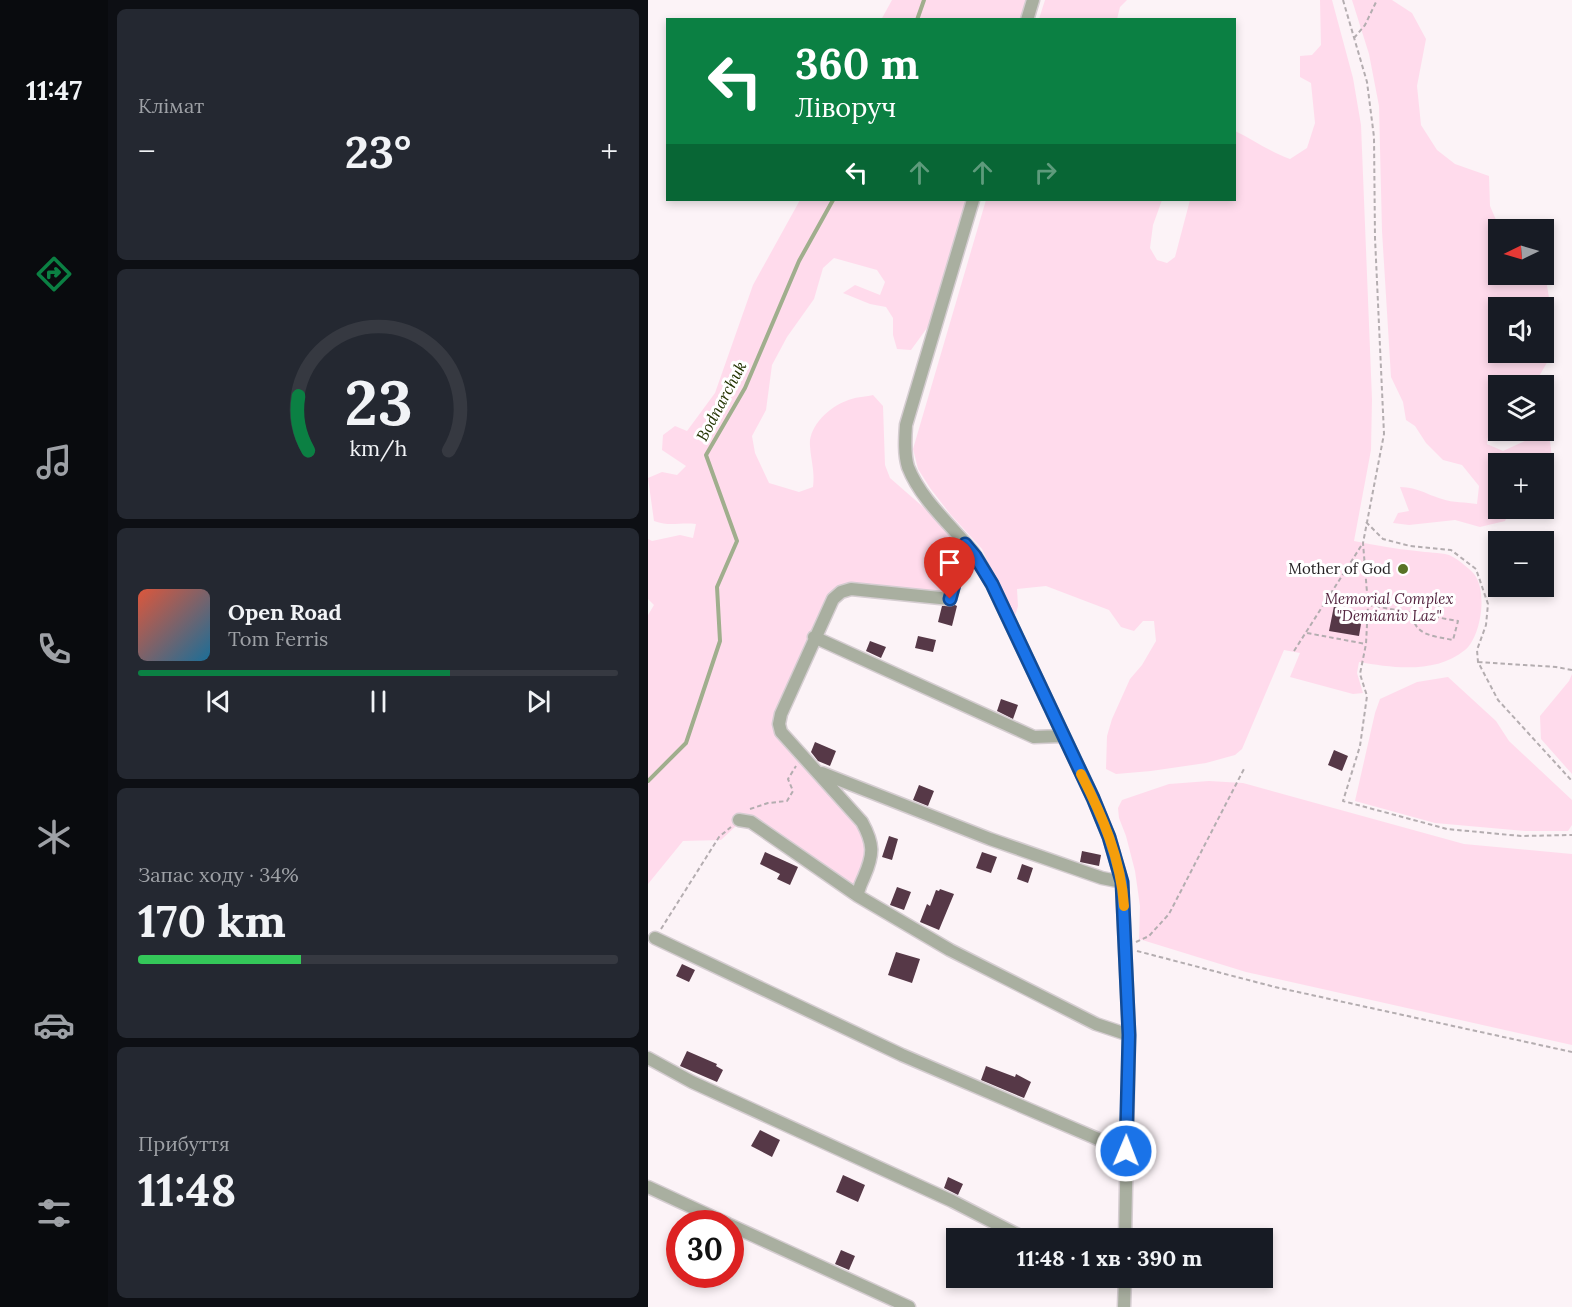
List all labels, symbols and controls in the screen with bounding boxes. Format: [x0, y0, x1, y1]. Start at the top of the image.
text: 360 m [795, 37, 919, 91]
icon: left [696, 42, 774, 120]
text: 11:47 [26, 73, 82, 107]
text: Ліворуч [795, 90, 896, 124]
text: Клімат [138, 93, 204, 118]
text: 23° [345, 123, 411, 180]
text: − [138, 130, 156, 172]
text: + [600, 130, 618, 172]
icon: left [840, 156, 873, 189]
icon: ahead [903, 156, 936, 189]
icon: ahead [966, 156, 999, 189]
icon: right [1029, 156, 1062, 189]
north arrow [1488, 219, 1554, 285]
map controls [1488, 219, 1554, 597]
icon: directions [33, 253, 75, 295]
button: sound [1488, 297, 1554, 363]
water label: Bodnarchuk [692, 358, 750, 444]
text: 23 [344, 362, 412, 442]
button: layers [1488, 375, 1554, 441]
text: km/h [349, 434, 407, 462]
icon: music [33, 441, 75, 483]
button: + [1488, 453, 1554, 519]
button: − [1488, 531, 1554, 597]
pin [924, 537, 975, 599]
icon: arrive [933, 546, 966, 579]
place label: Mother of God [1288, 559, 1391, 578]
marker: Mother of God [1396, 562, 1410, 576]
park label: Memorial Complex "Demianiv Laz" [1325, 589, 1454, 625]
text: Open Road [228, 598, 342, 626]
text: Tom Ferris [228, 626, 328, 651]
icon: phone [33, 628, 75, 670]
icon: previous [202, 685, 235, 718]
icon: pause [362, 685, 395, 718]
icon: next [522, 685, 555, 718]
icon: climate [33, 816, 75, 858]
text: Запас ходу · 34% [138, 862, 299, 887]
text: 170 km [138, 892, 286, 949]
icon: car [33, 1004, 75, 1046]
position arrow [1094, 1119, 1158, 1183]
text: Прибуття [138, 1131, 230, 1156]
text: 11:48 [138, 1161, 236, 1218]
icon: filters [33, 1192, 75, 1234]
speed limit sign: 30 [666, 1210, 744, 1288]
text: 11:48 · 1 хв · 390 m [1017, 1244, 1202, 1272]

